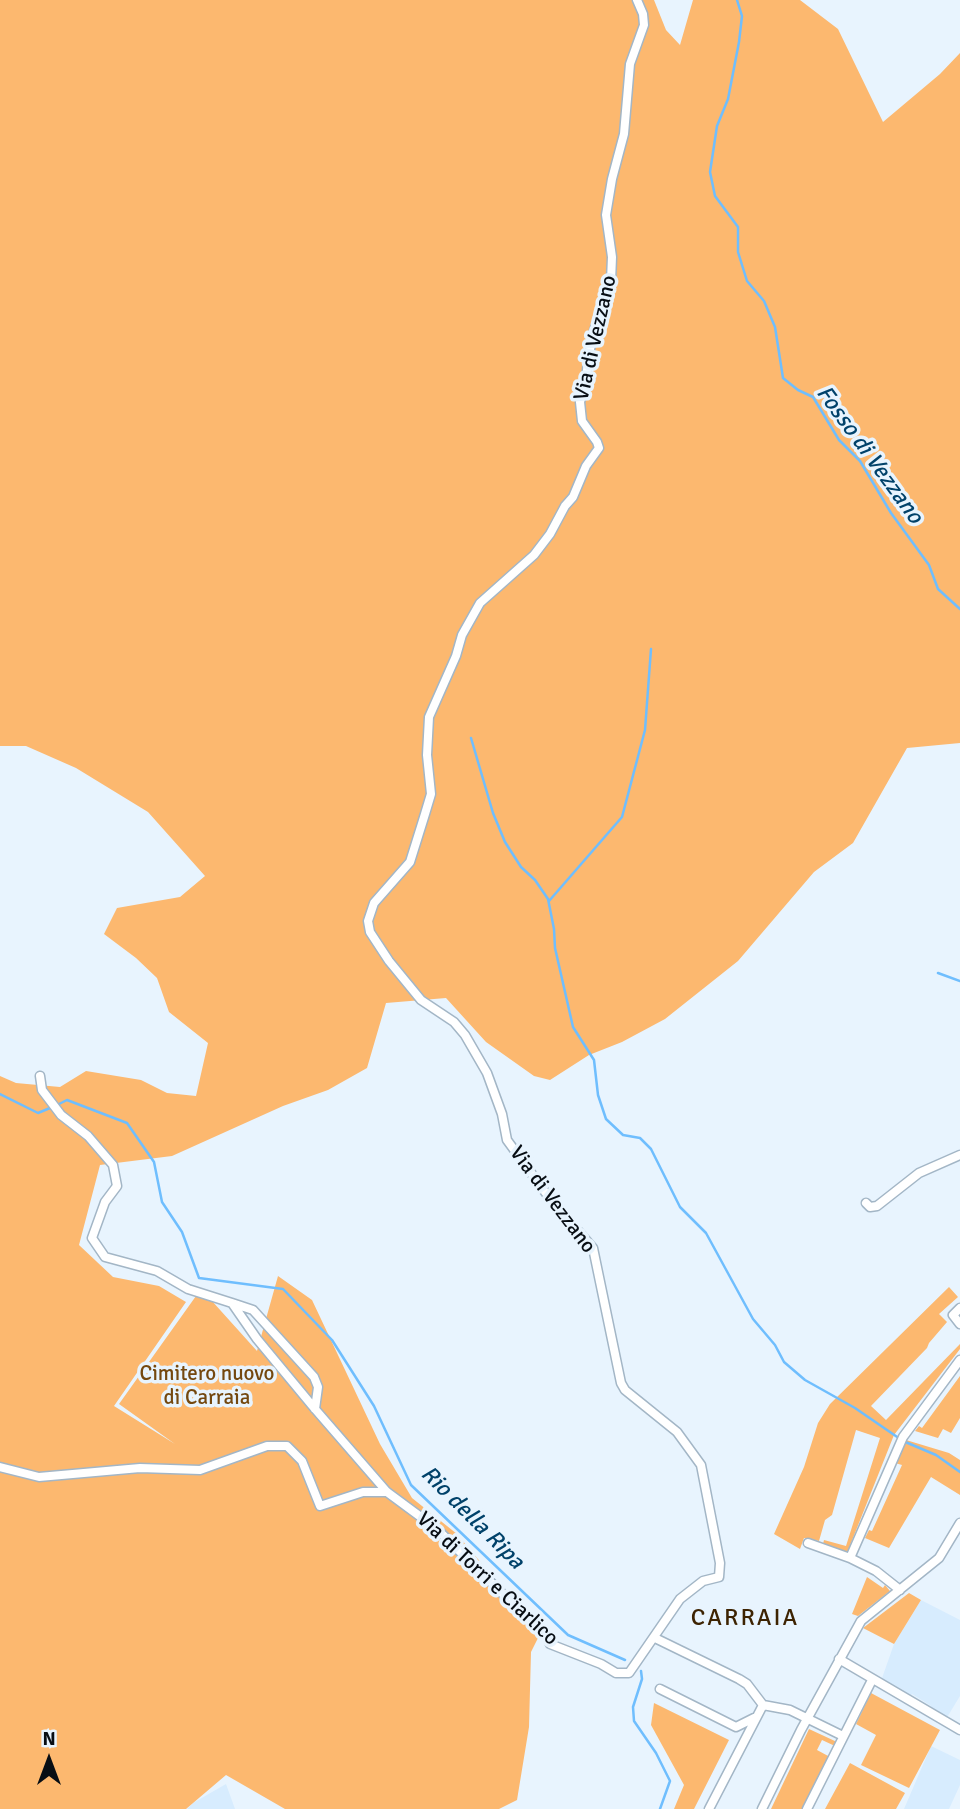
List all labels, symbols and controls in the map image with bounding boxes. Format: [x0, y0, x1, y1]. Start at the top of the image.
street label: Via di Vezzano [569, 273, 623, 403]
water label: Fosso di Vezzano [810, 381, 928, 529]
street label: Via di Vezzano [504, 1141, 600, 1259]
park label: Cimitero nuovo di Carraia [139, 1361, 275, 1411]
water label: Rio della Ripa [415, 1461, 529, 1575]
street label: Via di Torri e Ciarlico [411, 1507, 563, 1651]
district label: CARRAIA [692, 1605, 798, 1633]
north arrow [14, 1725, 84, 1795]
text: N [42, 1727, 56, 1751]

